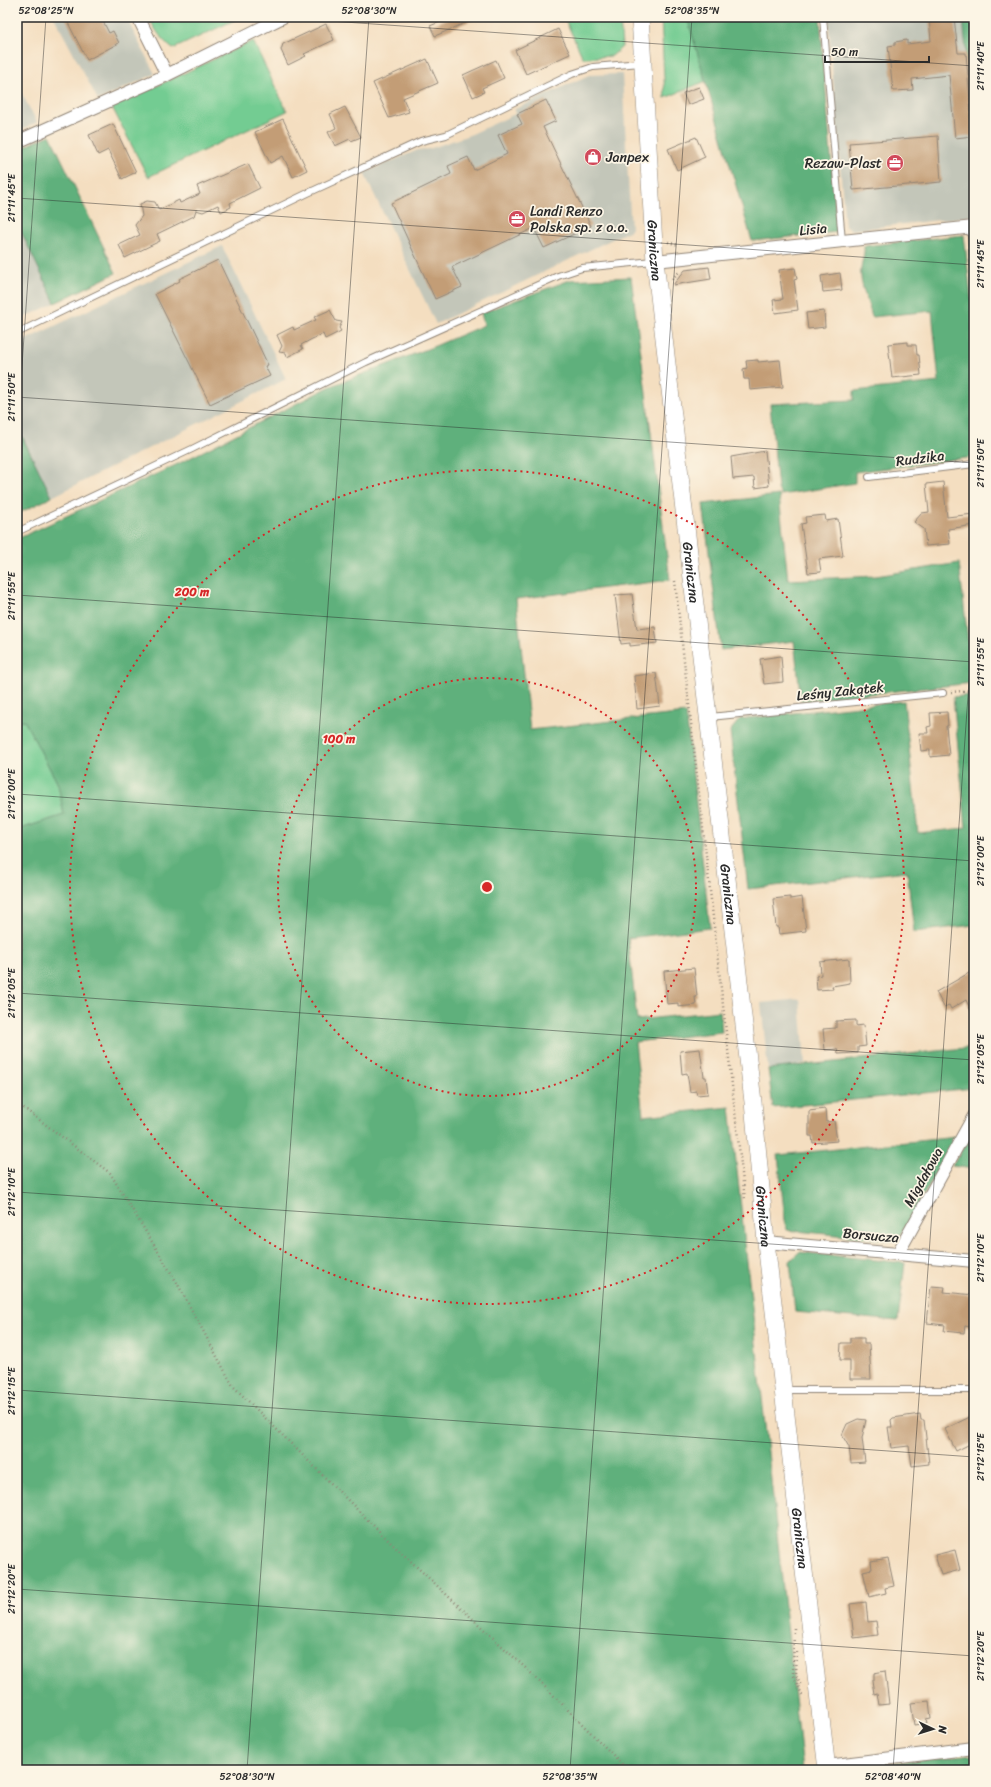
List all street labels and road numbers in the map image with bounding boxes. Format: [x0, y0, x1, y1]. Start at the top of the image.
street label: Lisia [798, 216, 828, 243]
street label: Graniczna [640, 219, 669, 282]
street label: Rudzika [895, 443, 946, 474]
street label: Graniczna [675, 541, 707, 604]
street label: Leśny Zakątek [795, 674, 886, 709]
street label: Graniczna [712, 862, 744, 926]
street label: Migdałowa [897, 1143, 950, 1212]
street label: Graniczna [748, 1185, 778, 1248]
street label: Borsucza [842, 1221, 900, 1250]
street label: Graniczna [784, 1507, 816, 1570]

